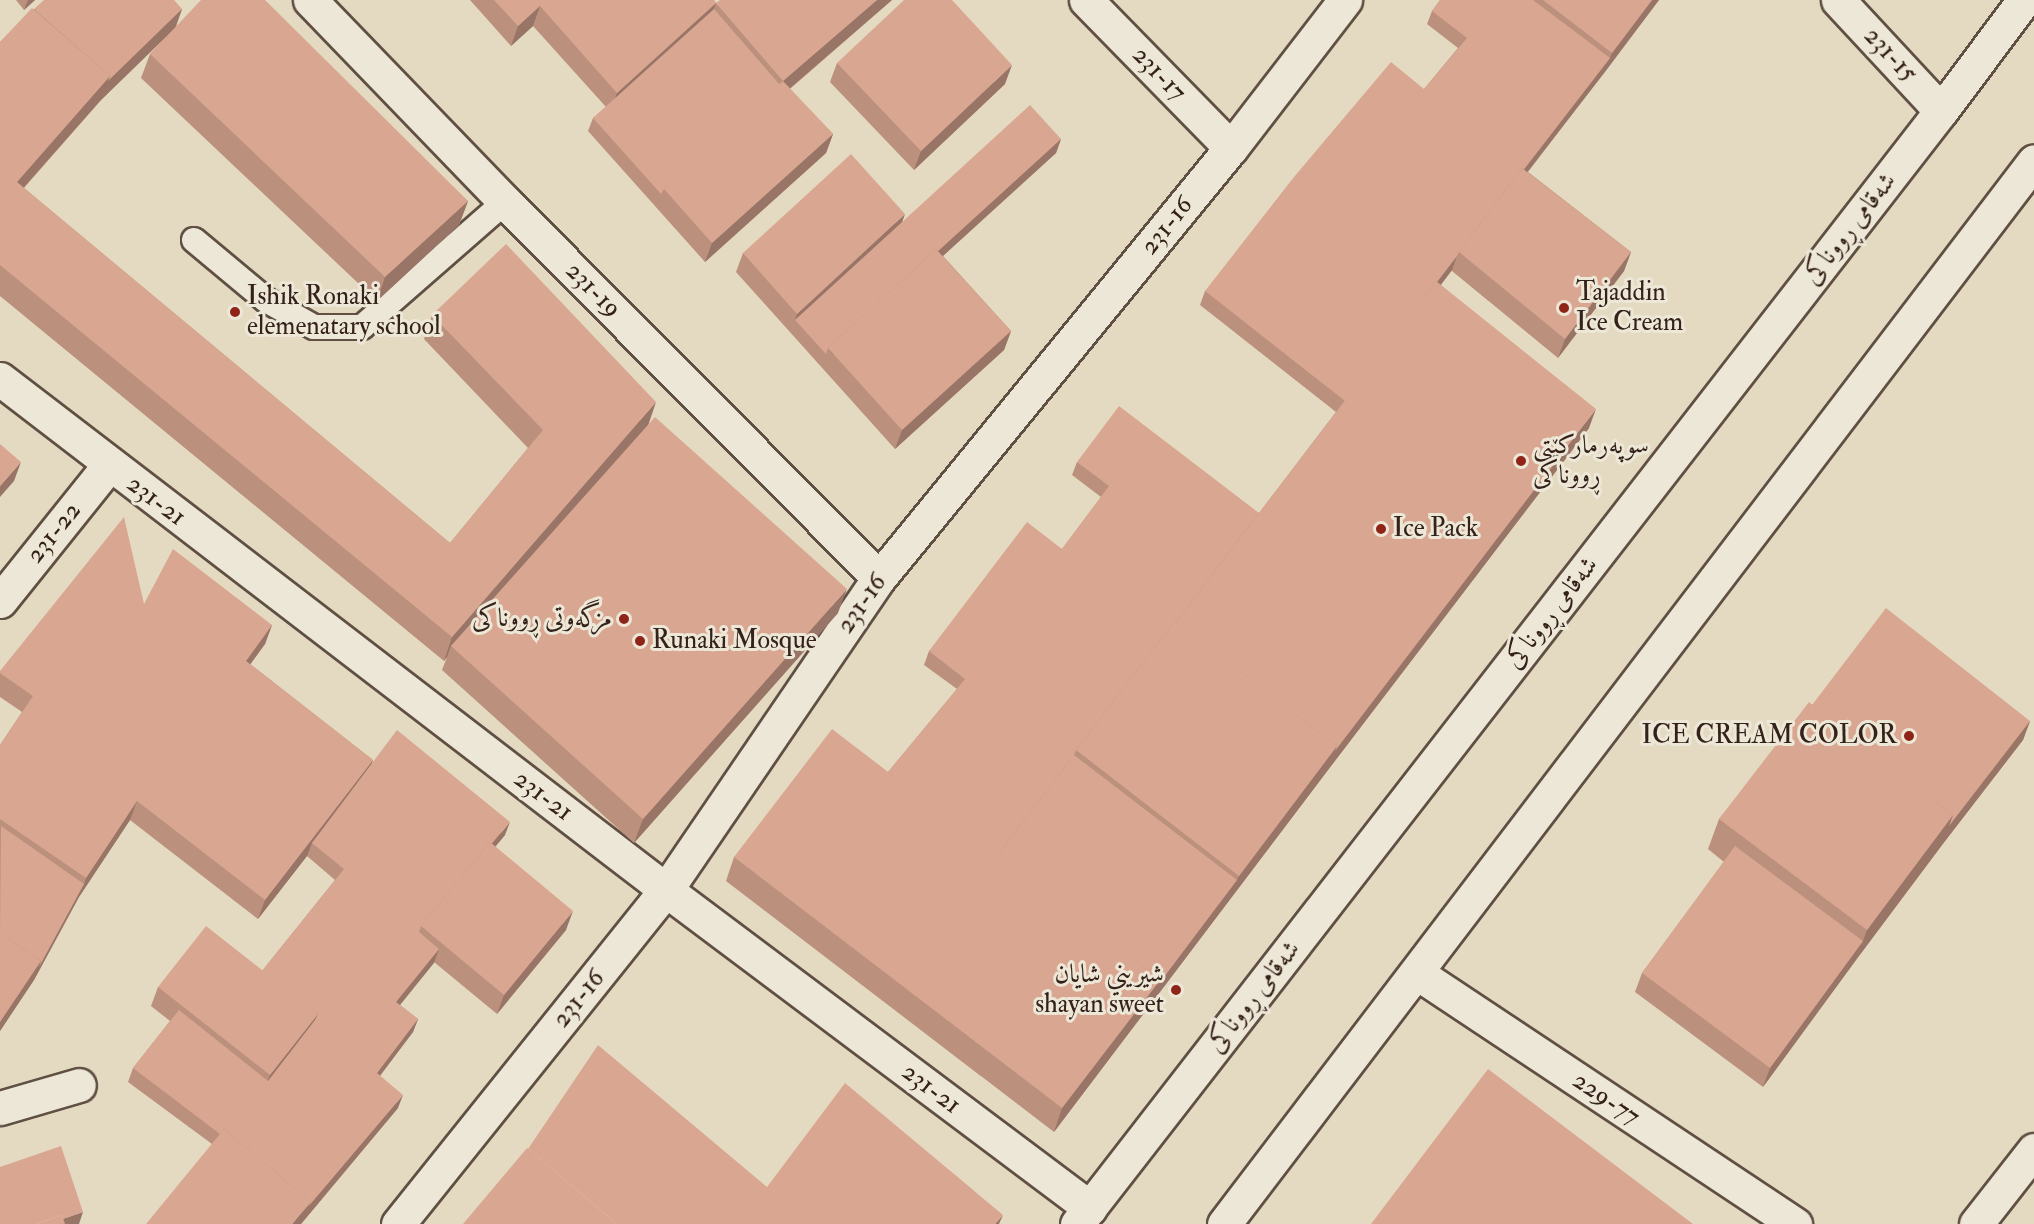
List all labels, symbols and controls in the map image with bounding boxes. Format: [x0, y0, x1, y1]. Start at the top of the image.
street label: 231-15 [1857, 21, 1923, 89]
street label: 231-17 [1125, 40, 1193, 108]
street label: شەقامی ڕووناکی [1797, 167, 1903, 291]
street label: 231-16 [1134, 191, 1200, 261]
street label: 231-19 [559, 256, 627, 324]
place label: Tajaddin Ice Cream [1576, 277, 1683, 338]
place label: Ishik Ronaki elemenatary school [247, 281, 441, 342]
marker: Tajaddin Ice Cream [1557, 301, 1571, 315]
marker: Ishik Ronaki elemenatary school [228, 305, 242, 319]
place label: سوپەرمارکێتی ڕووناکی [1533, 430, 1649, 491]
marker: سوپەرمارکێتی ڕووناکی [1514, 454, 1528, 468]
street label: 231-21 [120, 469, 192, 533]
street label: 231-22 [20, 496, 88, 570]
place label: Ice Pack [1393, 513, 1478, 545]
marker: Ice Pack [1374, 522, 1388, 536]
street label: شەقامی ڕووناکی [1499, 551, 1605, 675]
street label: 231-16 [830, 568, 894, 640]
place label: مزگەوتی ڕووناکی [472, 603, 612, 635]
marker: مزگەوتی ڕووناکی [617, 612, 631, 626]
place label: Runaki Mosque [652, 625, 817, 657]
marker: Runaki Mosque [633, 634, 647, 648]
place label: ICE CREAM COLOR [1642, 720, 1897, 752]
marker: ICE CREAM COLOR [1902, 729, 1916, 743]
street label: 231-21 [507, 764, 579, 828]
street label: شەقامی ڕووناکی [1201, 935, 1307, 1059]
place label: شيريني شايان shayan sweet [1035, 959, 1164, 1020]
street label: 231-16 [546, 964, 612, 1034]
marker: شيريني شايان shayan sweet [1169, 983, 1183, 997]
street label: 231-21 [895, 1057, 967, 1121]
street label: 229-77 [1566, 1065, 1646, 1133]

